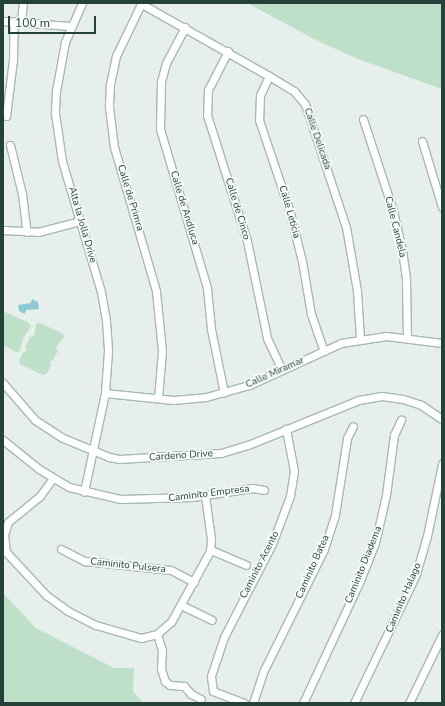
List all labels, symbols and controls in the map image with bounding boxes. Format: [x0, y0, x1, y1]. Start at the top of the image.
scale bar [10, 8, 98, 34]
text: 100 m [15, 15, 50, 31]
street label: Calle Delicada [301, 106, 333, 172]
street label: Calle de Primra [114, 163, 146, 233]
street label: Calle de Andluca [167, 170, 201, 246]
street label: Calle de Cinco [222, 177, 252, 241]
street label: Calle Leticia [276, 184, 302, 240]
street label: Alta la Jolla Drive [65, 186, 99, 264]
street label: Calle Candela [382, 195, 408, 259]
street label: Calle Miramar [244, 355, 306, 391]
street label: Cardeno Drive [149, 448, 213, 464]
street label: Caminito Empresa [168, 483, 250, 505]
street label: Caminito Diadema [343, 525, 385, 605]
street label: Caminito Acento [238, 529, 282, 601]
street label: Caminito Batea [294, 533, 332, 601]
street label: Caminito Pulsera [90, 556, 166, 576]
street label: Caminito Halago [384, 561, 424, 635]

